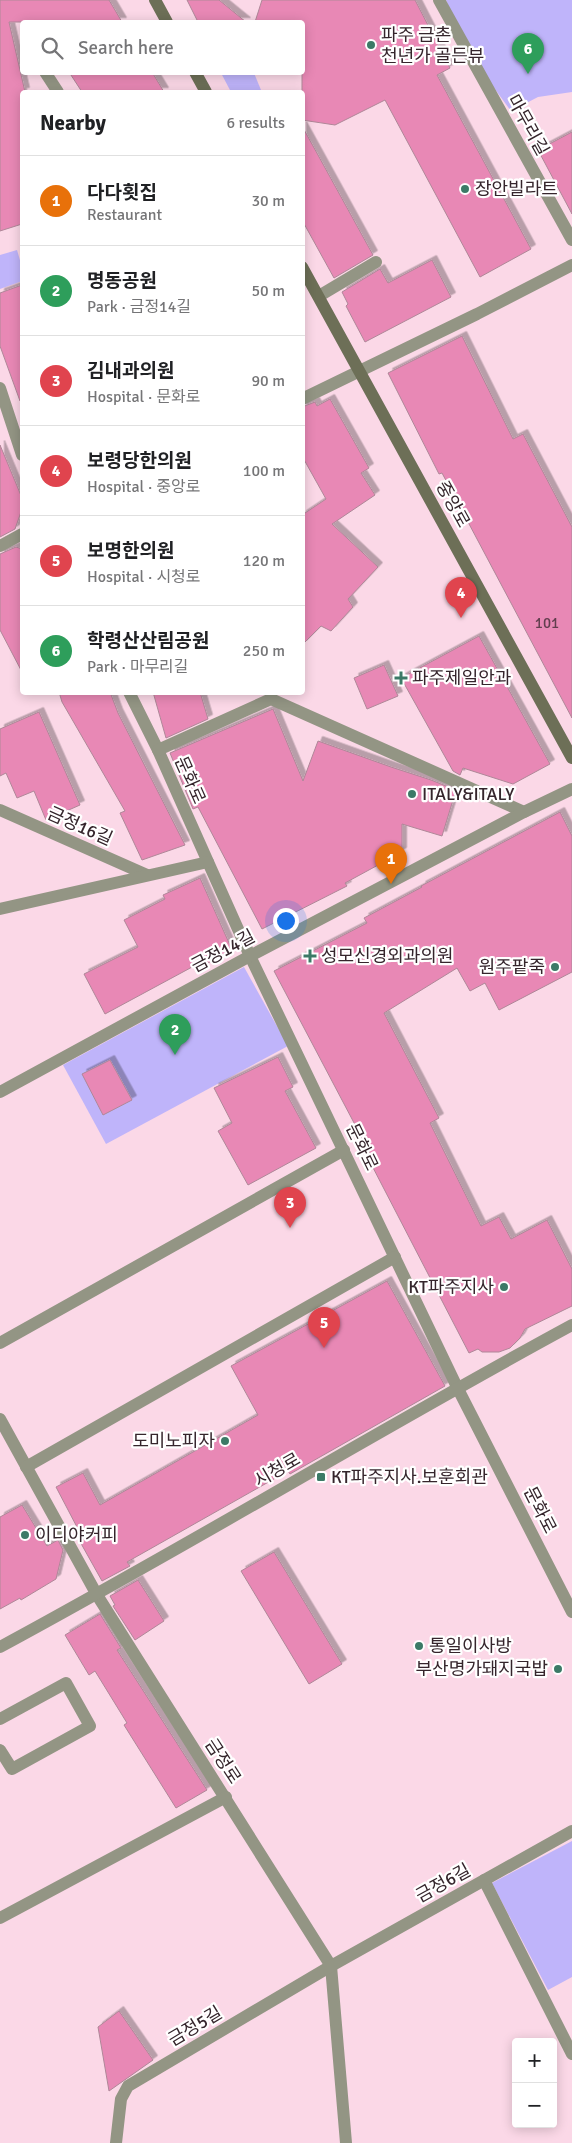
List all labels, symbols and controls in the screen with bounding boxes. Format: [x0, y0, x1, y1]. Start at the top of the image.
search box [20, 20, 305, 75]
place label: 파주 금촌 천년가 골든뷰 [381, 24, 484, 67]
pin: 6 [512, 33, 544, 74]
icon: search [38, 34, 66, 62]
text: Search here [78, 36, 174, 60]
marker: 파주 금촌 천년가 골든뷰 [365, 39, 377, 51]
street label: 마무리길 [502, 91, 554, 159]
text: Nearby [40, 110, 106, 136]
text: 6 results [226, 113, 285, 133]
place label: 장안빌라트 [475, 178, 558, 200]
text: 다다횟집 [87, 181, 157, 205]
marker: 장안빌라트 [459, 183, 471, 195]
text: 1 [52, 191, 60, 211]
text: 30 m [251, 191, 285, 211]
text: Restaurant [87, 205, 162, 225]
text: 명동공원 [87, 269, 157, 293]
text: 2 [52, 281, 60, 301]
text: 50 m [251, 281, 285, 301]
text: Park · 금정14길 [87, 297, 191, 317]
text: 김내과의원 [87, 359, 174, 383]
text: 3 [52, 371, 60, 391]
text: 90 m [251, 371, 285, 391]
text: Hospital · 문화로 [87, 387, 200, 407]
text: 보령당한의원 [87, 449, 192, 473]
text: 4 [52, 461, 60, 481]
text: 100 m [243, 461, 285, 481]
text: Hospital · 중앙로 [87, 477, 200, 497]
street label: 중앙로 [431, 477, 475, 531]
text: 보명한의원 [87, 539, 174, 563]
text: 5 [52, 551, 60, 571]
text: 120 m [243, 551, 285, 571]
text: Hospital · 시청로 [87, 567, 200, 587]
pin: 4 [445, 577, 477, 618]
house number: 101 [535, 614, 559, 632]
text: 학령산산림공원 [87, 629, 209, 653]
text: 6 [52, 641, 60, 661]
text: 250 m [243, 641, 285, 661]
text: Park · 마무리길 [87, 657, 189, 677]
place label: 파주제일안과 [412, 667, 512, 689]
marker: 파주제일안과 [394, 671, 408, 685]
street label: 문화로 [170, 753, 210, 807]
place label: ITALY&ITALY [422, 783, 514, 805]
marker: ITALY&ITALY [406, 788, 418, 800]
street label: 금정16길 [44, 802, 116, 850]
pin: 1 [375, 843, 407, 884]
your location [273, 908, 299, 934]
street label: 금정14길 [187, 925, 259, 977]
place label: 성모신경외과의원 [321, 945, 453, 967]
marker: 성모신경외과의원 [303, 949, 317, 963]
place label: 원주팥죽 [479, 956, 545, 978]
marker: 원주팥죽 [549, 961, 561, 973]
pin: 2 [159, 1014, 191, 1055]
street label: 문화로 [341, 1120, 383, 1174]
pin: 3 [274, 1187, 306, 1228]
place label: KT파주지사 [408, 1276, 494, 1298]
marker: KT파주지사 [498, 1281, 510, 1293]
pin: 5 [308, 1307, 340, 1348]
place label: 도미노피자 [132, 1430, 215, 1452]
marker: 도미노피자 [219, 1435, 231, 1447]
street label: 시청로 [250, 1448, 304, 1492]
place label: KT파주지사.보훈회관 [331, 1466, 488, 1488]
marker: KT파주지사.보훈회관 [315, 1471, 327, 1483]
street label: 문화로 [519, 1483, 561, 1537]
place label: 이디야커피 [35, 1524, 118, 1546]
marker: 이디야커피 [19, 1529, 31, 1541]
place label: 통일이사방 [429, 1635, 512, 1657]
marker: 통일이사방 [413, 1640, 425, 1652]
place label: 부산명가돼지국밥 [416, 1658, 548, 1680]
marker: 부산명가돼지국밥 [552, 1663, 564, 1675]
street label: 금정로 [200, 1734, 246, 1788]
street label: 금정6길 [412, 1859, 474, 1907]
street label: 금정5길 [164, 2001, 226, 2051]
map controls [512, 2038, 557, 2128]
button: + [512, 2038, 557, 2083]
button: − [512, 2083, 557, 2128]

